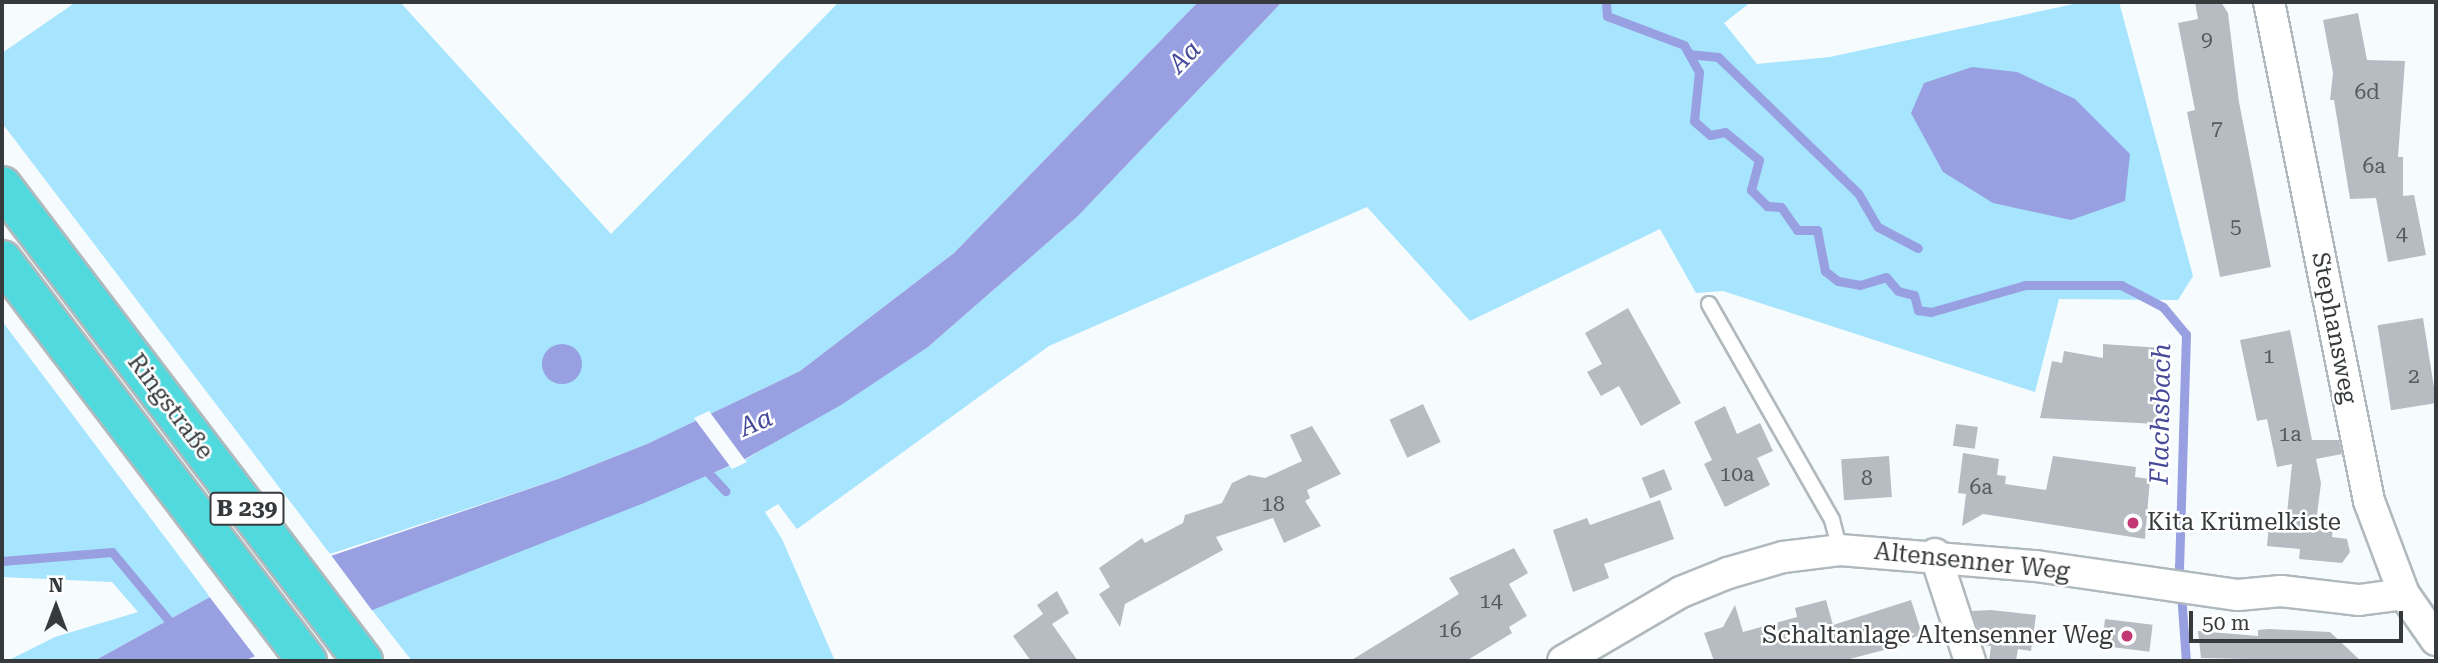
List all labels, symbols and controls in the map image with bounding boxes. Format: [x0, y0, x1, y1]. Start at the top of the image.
house number: 9 [2201, 26, 2213, 52]
water label: Aa [1162, 34, 1208, 80]
house number: 6d [2354, 79, 2380, 105]
house number: 7 [2211, 115, 2223, 141]
house number: 6a [2362, 153, 2386, 179]
house number: 5 [2230, 213, 2242, 239]
house number: 4 [2396, 221, 2408, 247]
street label: Stephansweg [2305, 250, 2363, 406]
water label: Flachsbach [2144, 343, 2178, 485]
house number: 1 [2263, 343, 2275, 369]
street label: Ringstraße [121, 349, 219, 465]
house number: 2 [2408, 363, 2420, 389]
water label: Aa [735, 402, 777, 444]
house number: 1a [2278, 421, 2302, 447]
house number: 10a [1720, 461, 1754, 487]
house number: 8 [1861, 465, 1873, 491]
house number: 6a [1969, 474, 1993, 500]
road number: B 239 [208, 489, 286, 528]
house number: 18 [1261, 491, 1285, 517]
place label: Kita Krümelkiste [2147, 509, 2341, 537]
marker: Kita Krümelkiste [2125, 515, 2141, 531]
street label: Altensenner Weg [1873, 537, 2071, 587]
north arrow [21, 572, 91, 642]
text: N [49, 574, 63, 597]
house number: 14 [1479, 588, 1503, 614]
scale bar [2193, 596, 2406, 640]
text: 50 m [2202, 611, 2250, 635]
house number: 16 [1438, 617, 1462, 643]
place label: Schaltanlage Altensenner Weg [1762, 622, 2113, 650]
marker: Schaltanlage Altensenner Weg [2119, 628, 2135, 644]

